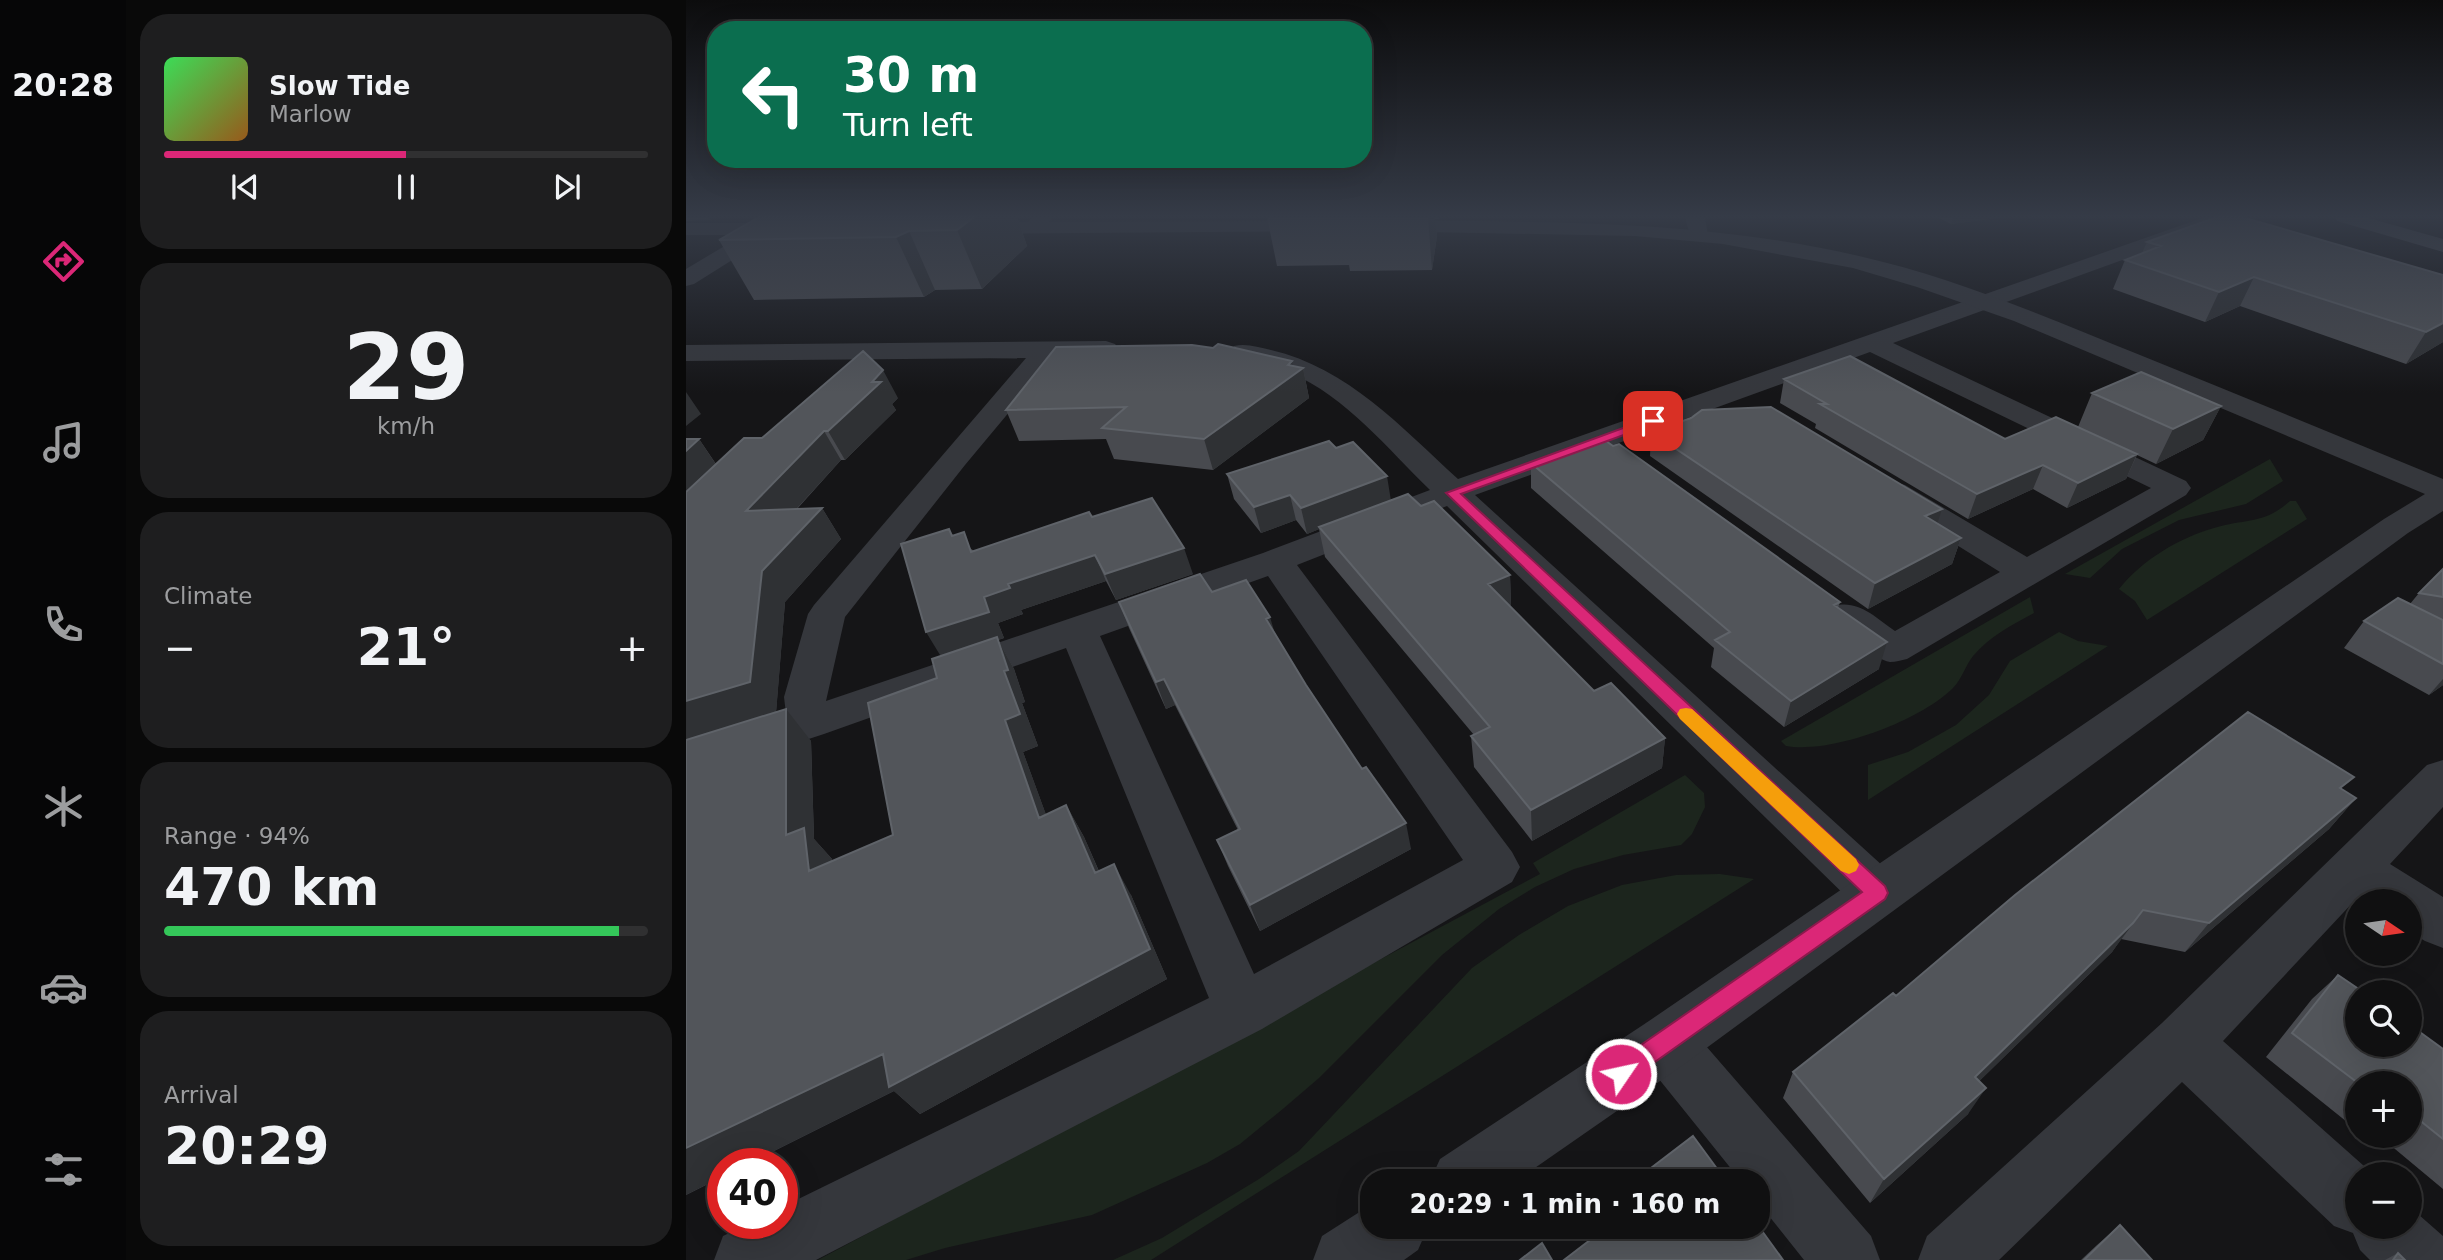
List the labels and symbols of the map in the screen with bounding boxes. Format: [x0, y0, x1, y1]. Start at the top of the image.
pin [1623, 391, 1683, 451]
north arrow [2345, 889, 2422, 966]
position arrow [1584, 1037, 1658, 1111]
speed limit sign: 40 [707, 1148, 798, 1239]

